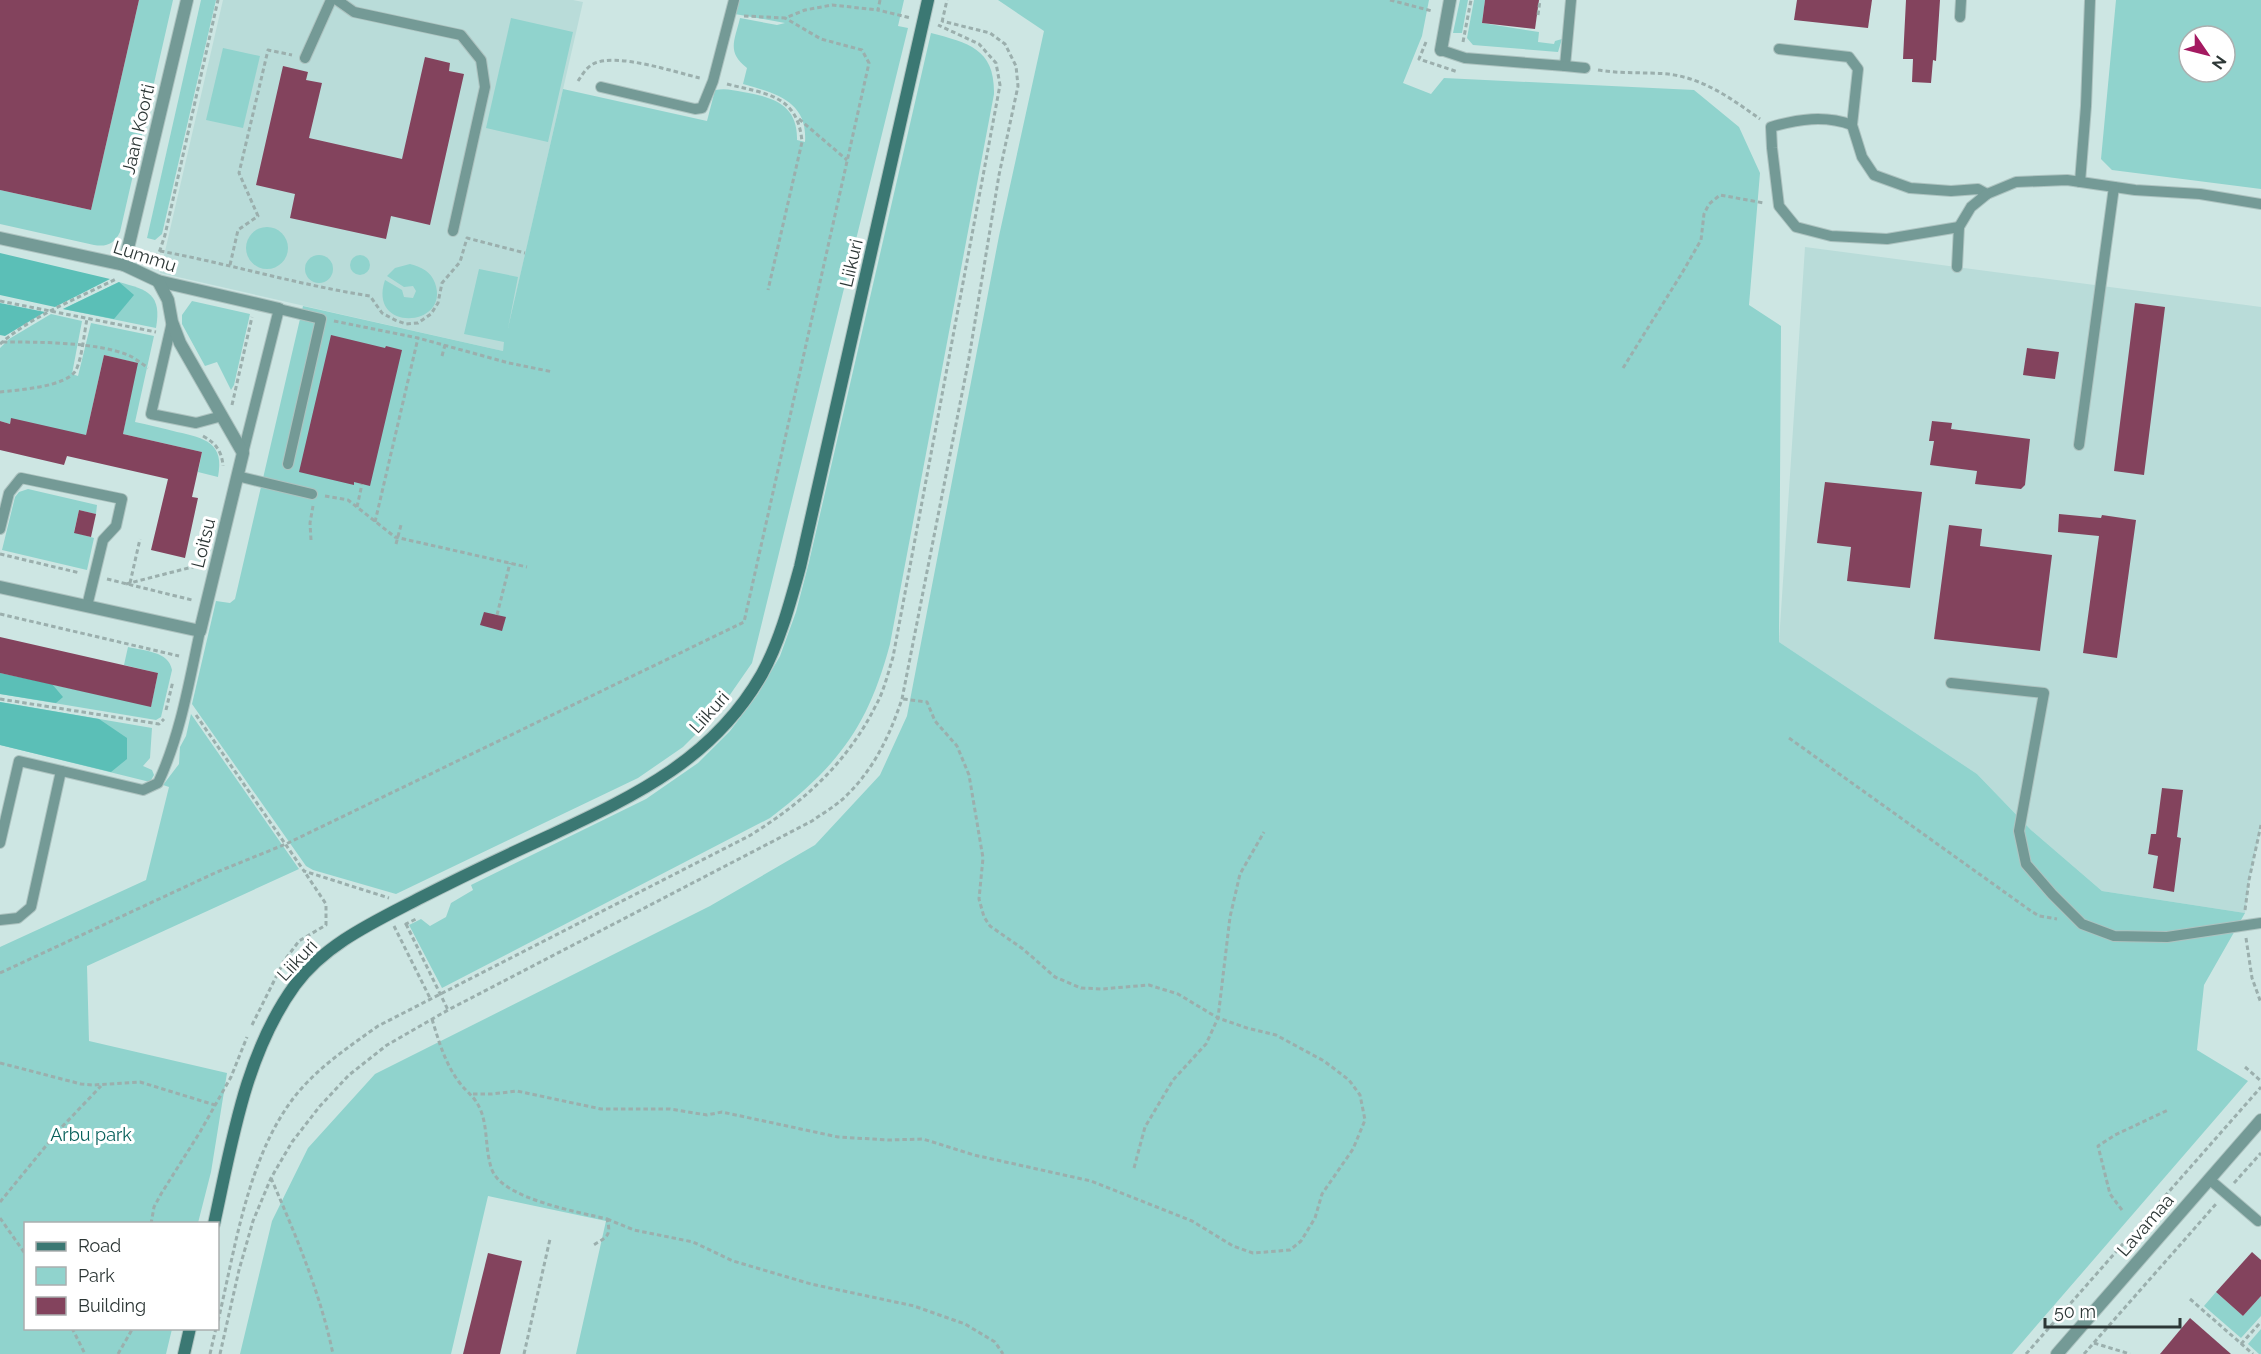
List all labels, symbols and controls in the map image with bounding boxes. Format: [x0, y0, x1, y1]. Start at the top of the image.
north arrow [2177, 24, 2237, 84]
text: N [2208, 52, 2230, 73]
street label: Jaan Koorti [117, 82, 159, 176]
street label: Lummu [111, 236, 179, 276]
street label: Liikuri [835, 237, 867, 289]
street label: Loitsu [187, 516, 219, 570]
street label: Liikuri [685, 687, 733, 737]
street label: Liikuri [273, 935, 321, 985]
park label: Arbu park [50, 1124, 132, 1145]
street label: Lavamaa [2112, 1190, 2178, 1260]
legend [24, 1222, 219, 1330]
text: Road [78, 1235, 121, 1256]
text: Park [78, 1265, 115, 1286]
scale bar [2045, 1291, 2180, 1329]
text: Building [78, 1295, 146, 1316]
text: 50 m [2054, 1301, 2096, 1322]

